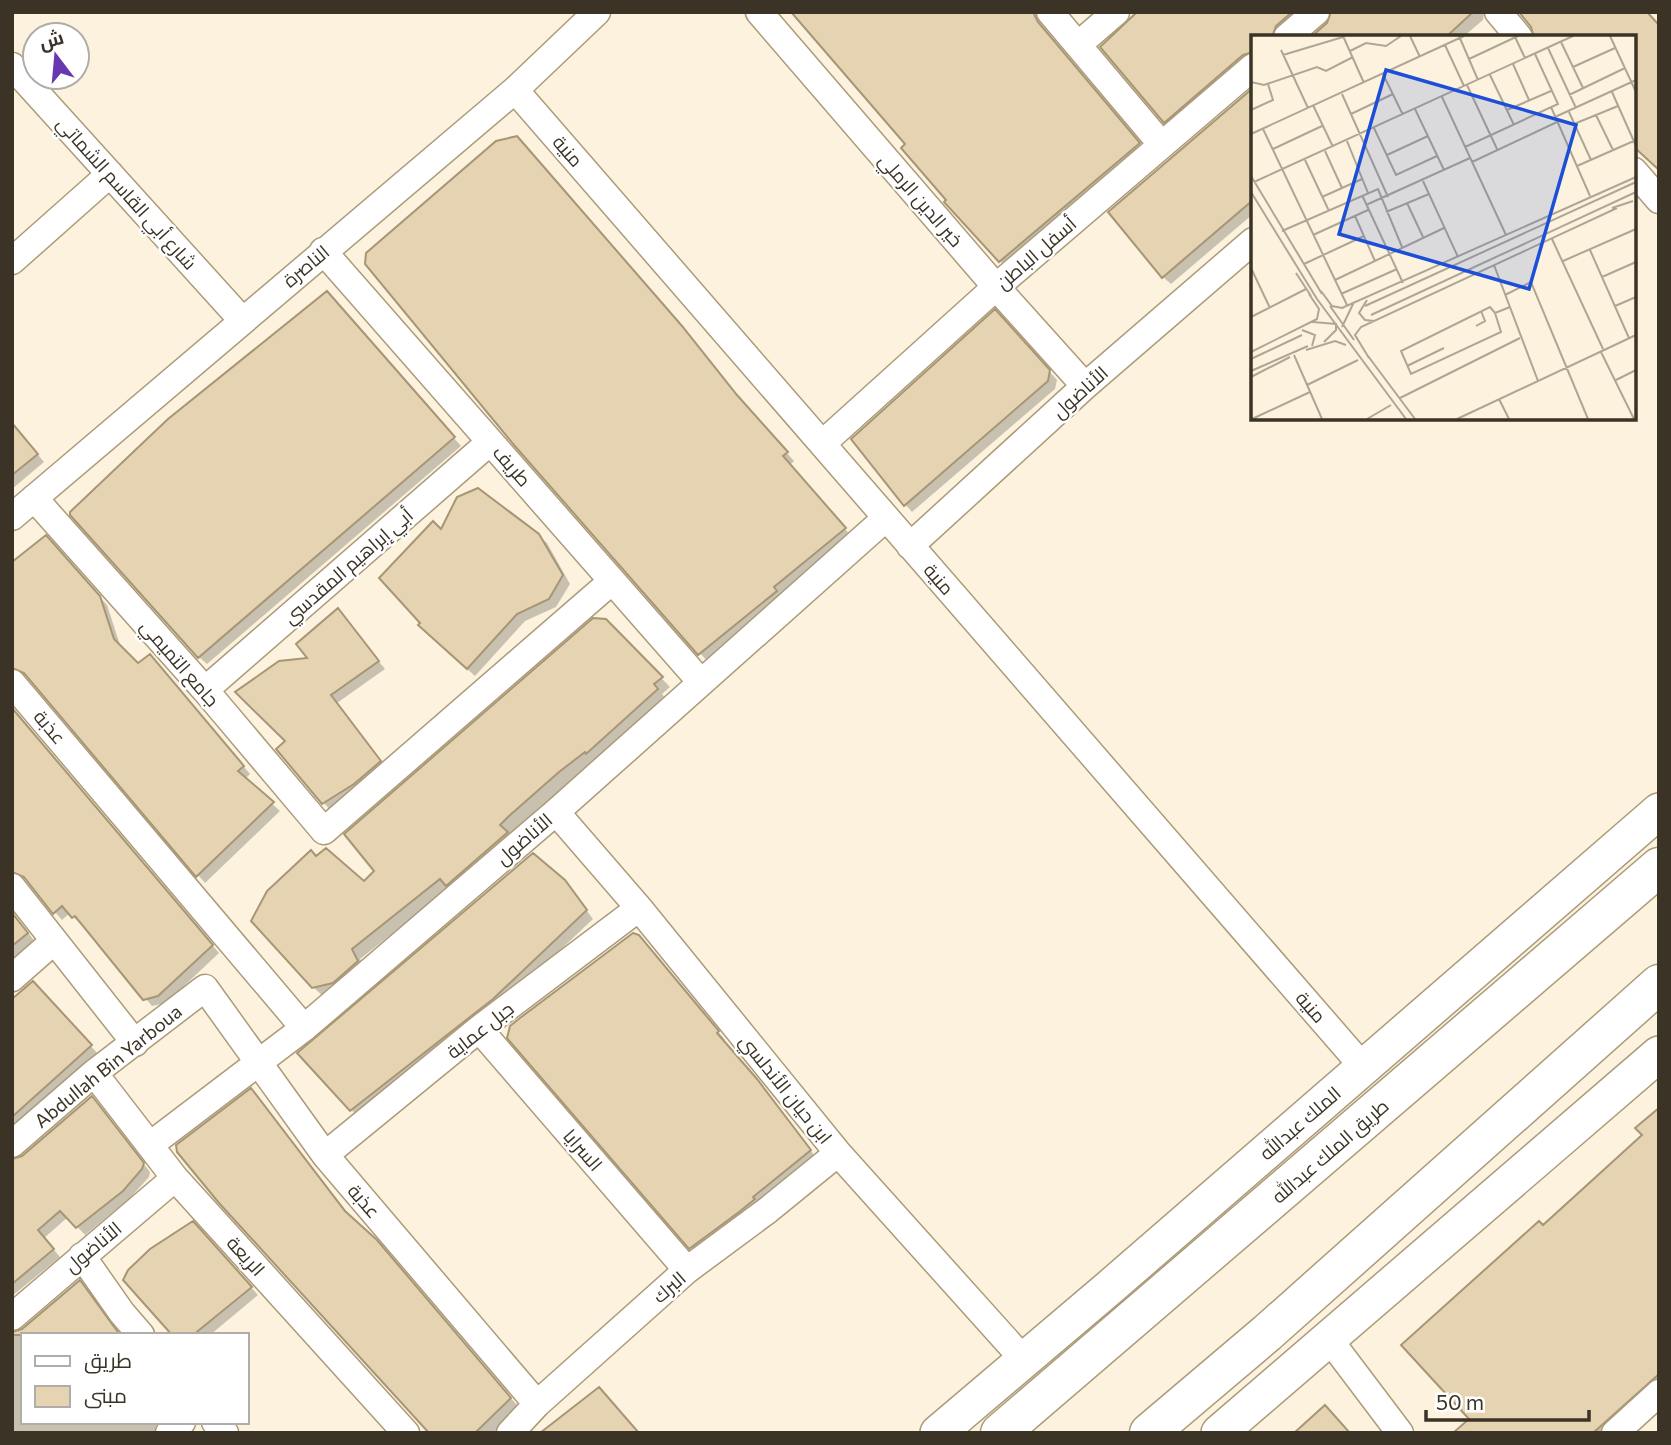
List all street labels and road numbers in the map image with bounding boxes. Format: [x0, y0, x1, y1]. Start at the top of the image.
street label: شارع أبي القاسم الشماتي [50, 111, 202, 277]
street label: منية [548, 130, 588, 171]
street label: خير الدين الرملي [872, 148, 968, 254]
street label: أسفل الباطن [991, 212, 1081, 294]
street label: الناصرة [278, 240, 334, 292]
street label: الأناضول [1047, 361, 1113, 423]
street label: طريف [488, 441, 536, 491]
street label: أبي إبراهيم المقدسي [278, 503, 420, 631]
street label: منية [919, 558, 959, 599]
street label: جامع التميمي [133, 614, 224, 714]
street label: عذبة [30, 705, 71, 748]
street label: الأناضول [491, 808, 557, 870]
street label: منية [1291, 986, 1331, 1027]
street label: جبل عماية [442, 996, 518, 1064]
street label: Abdullah Bin Yarboua [29, 999, 186, 1132]
street label: ابن حيان الأندلسي [732, 1029, 838, 1151]
street label: الملك عبدالله [1254, 1081, 1345, 1164]
street label: طريق الملك عبدالله [1267, 1094, 1394, 1209]
street label: السرايا [558, 1124, 608, 1176]
street label: عذبة [343, 1179, 385, 1222]
street label: الأناضول [60, 1216, 126, 1278]
street label: الريعة [222, 1231, 270, 1281]
street label: البرك [647, 1266, 691, 1308]

